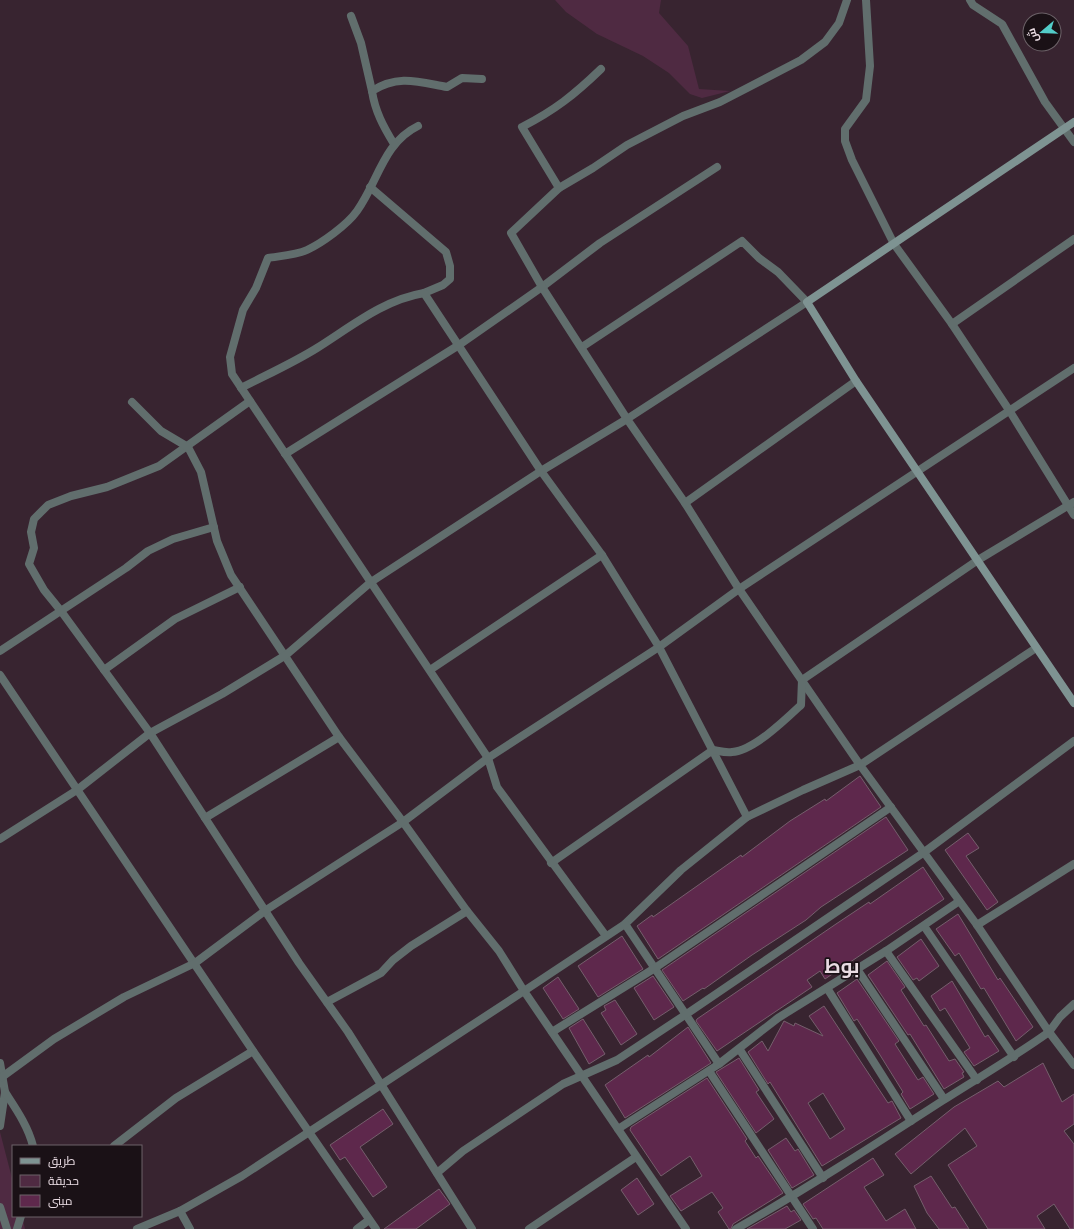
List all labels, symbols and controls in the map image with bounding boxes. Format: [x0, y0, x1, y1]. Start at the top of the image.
north arrow [1022, 12, 1062, 52]
text: ش [1025, 26, 1042, 44]
district label: بوط [825, 955, 859, 981]
legend [12, 1145, 142, 1217]
text: طريق [48, 1154, 76, 1170]
text: حديقة [48, 1174, 79, 1190]
text: مبنى [48, 1194, 73, 1210]

